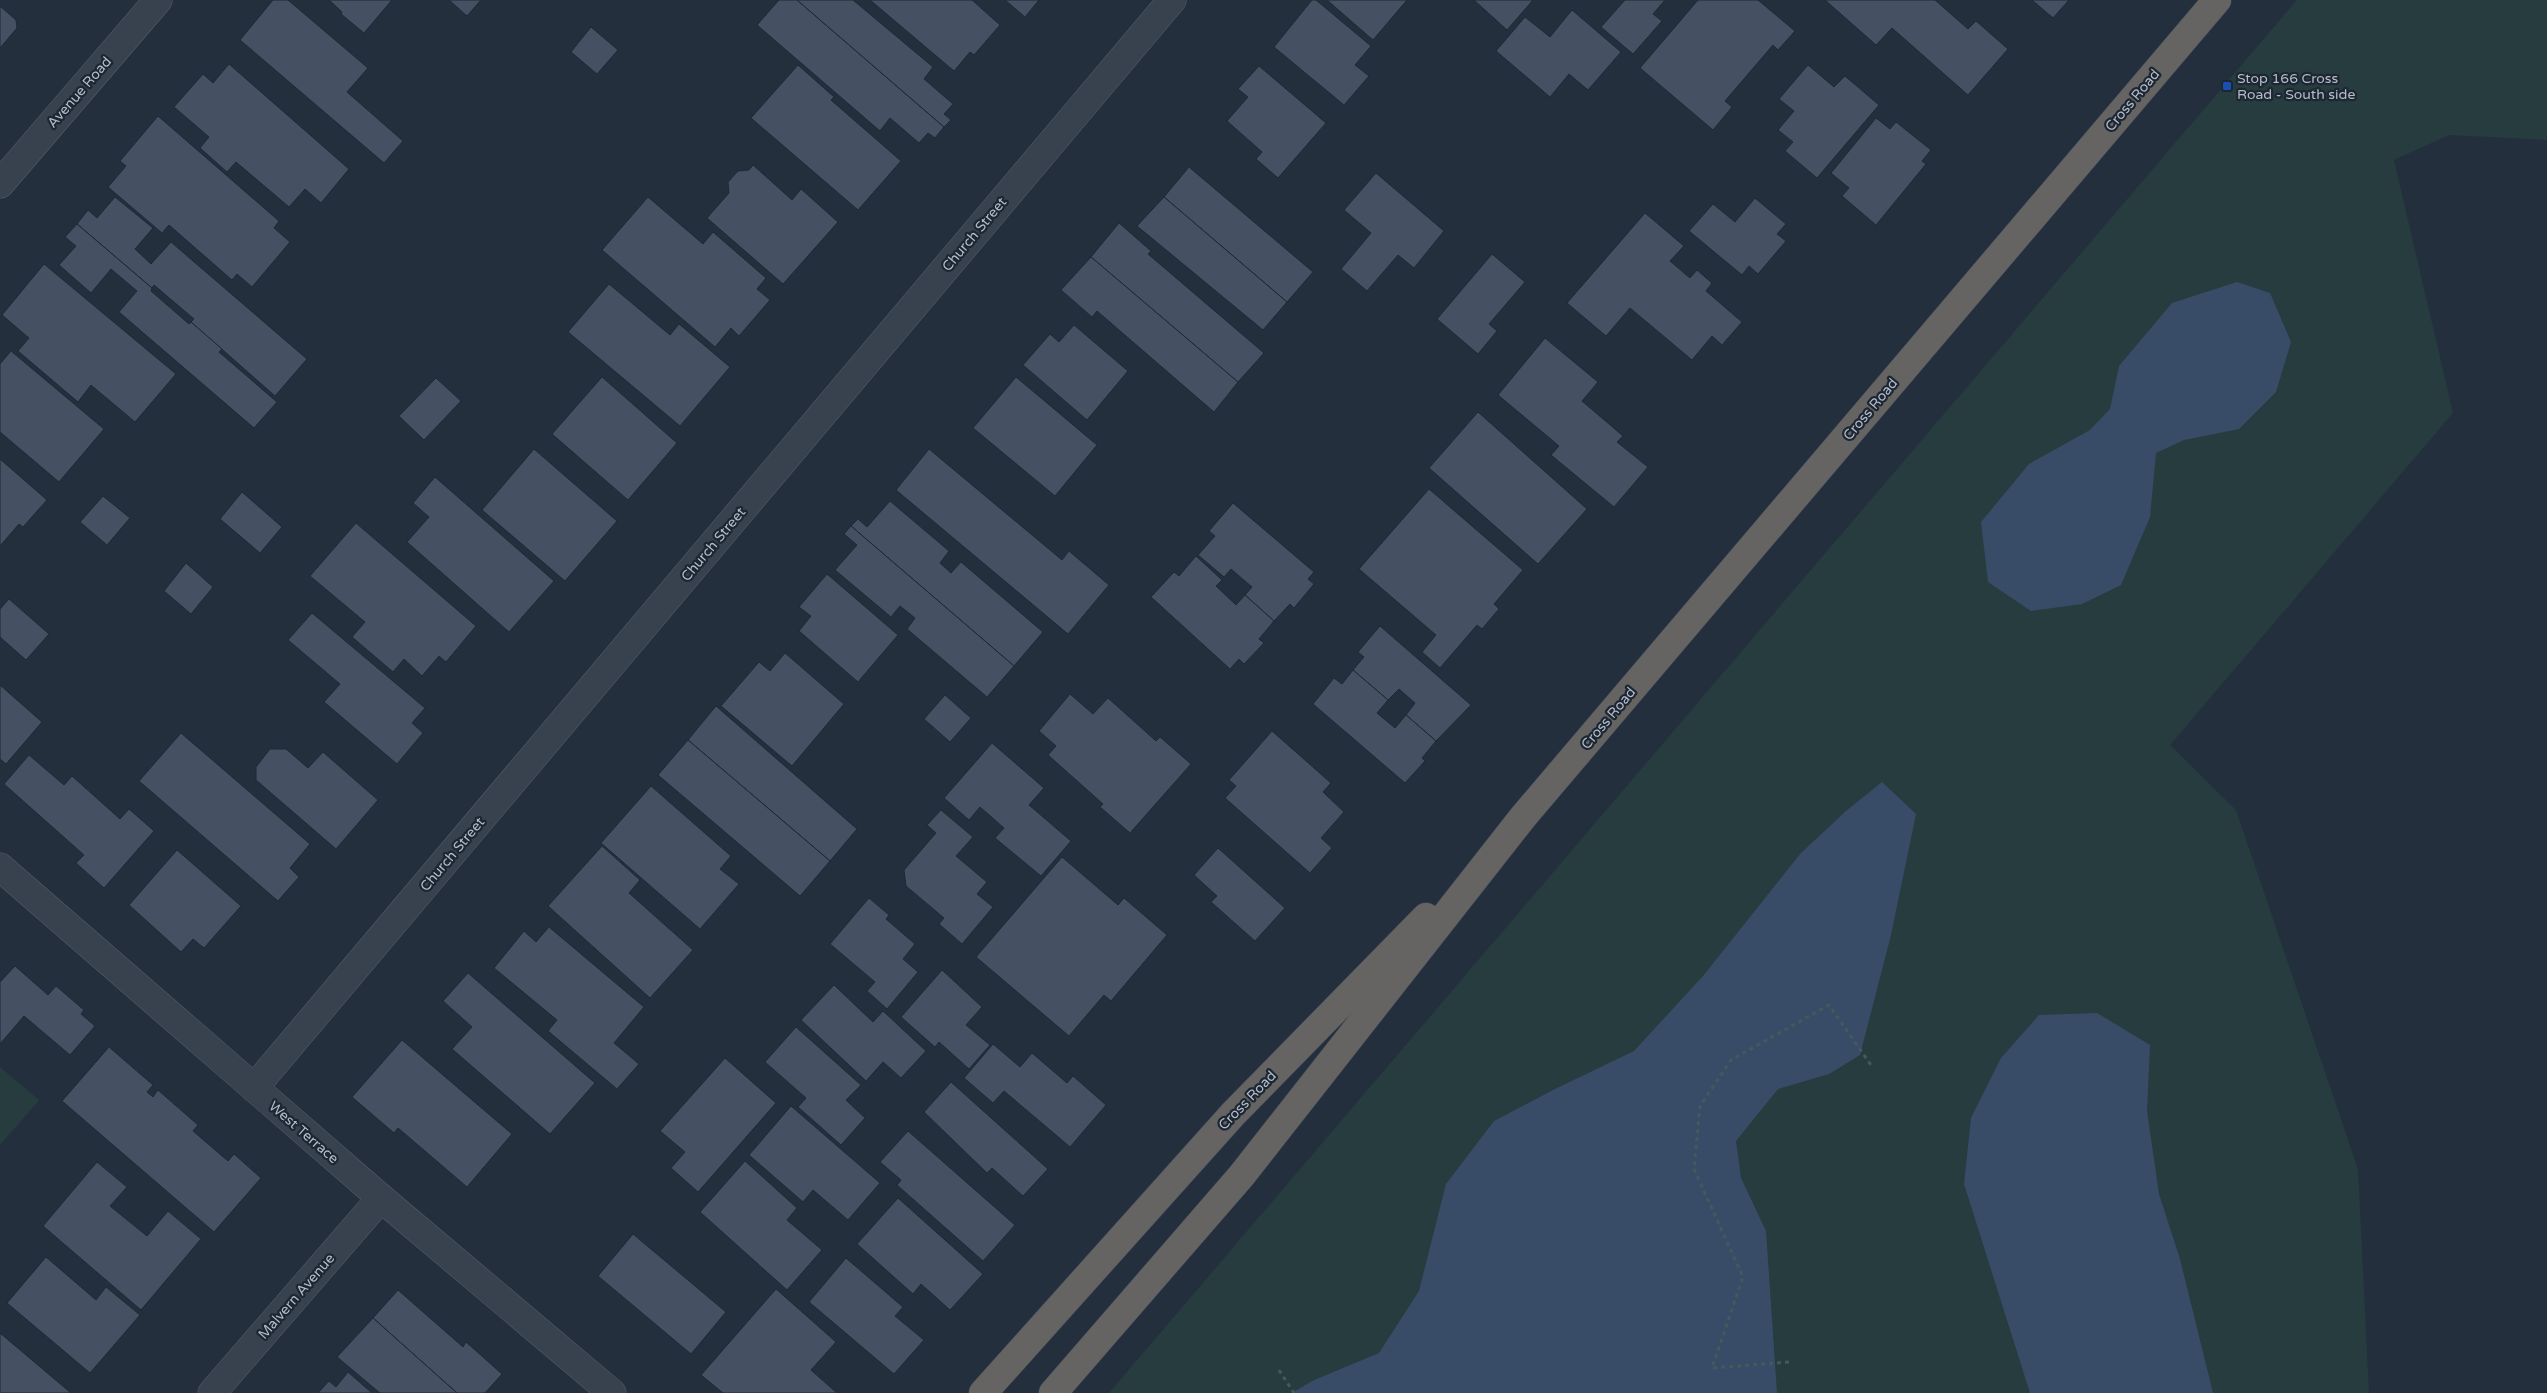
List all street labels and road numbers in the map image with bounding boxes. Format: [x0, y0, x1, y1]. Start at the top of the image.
street label: Avenue Road [44, 53, 115, 131]
street label: Cross Road [2102, 66, 2163, 135]
street label: Church Street [938, 193, 1011, 275]
street label: Cross Road [1840, 375, 1901, 444]
street label: Church Street [677, 503, 750, 585]
street label: Cross Road [1578, 684, 1639, 753]
street label: Church Street [416, 813, 489, 895]
street label: Cross Road [1215, 1067, 1280, 1133]
street label: West Terrace [265, 1098, 342, 1167]
street label: Malvern Avenue [255, 1250, 338, 1343]

